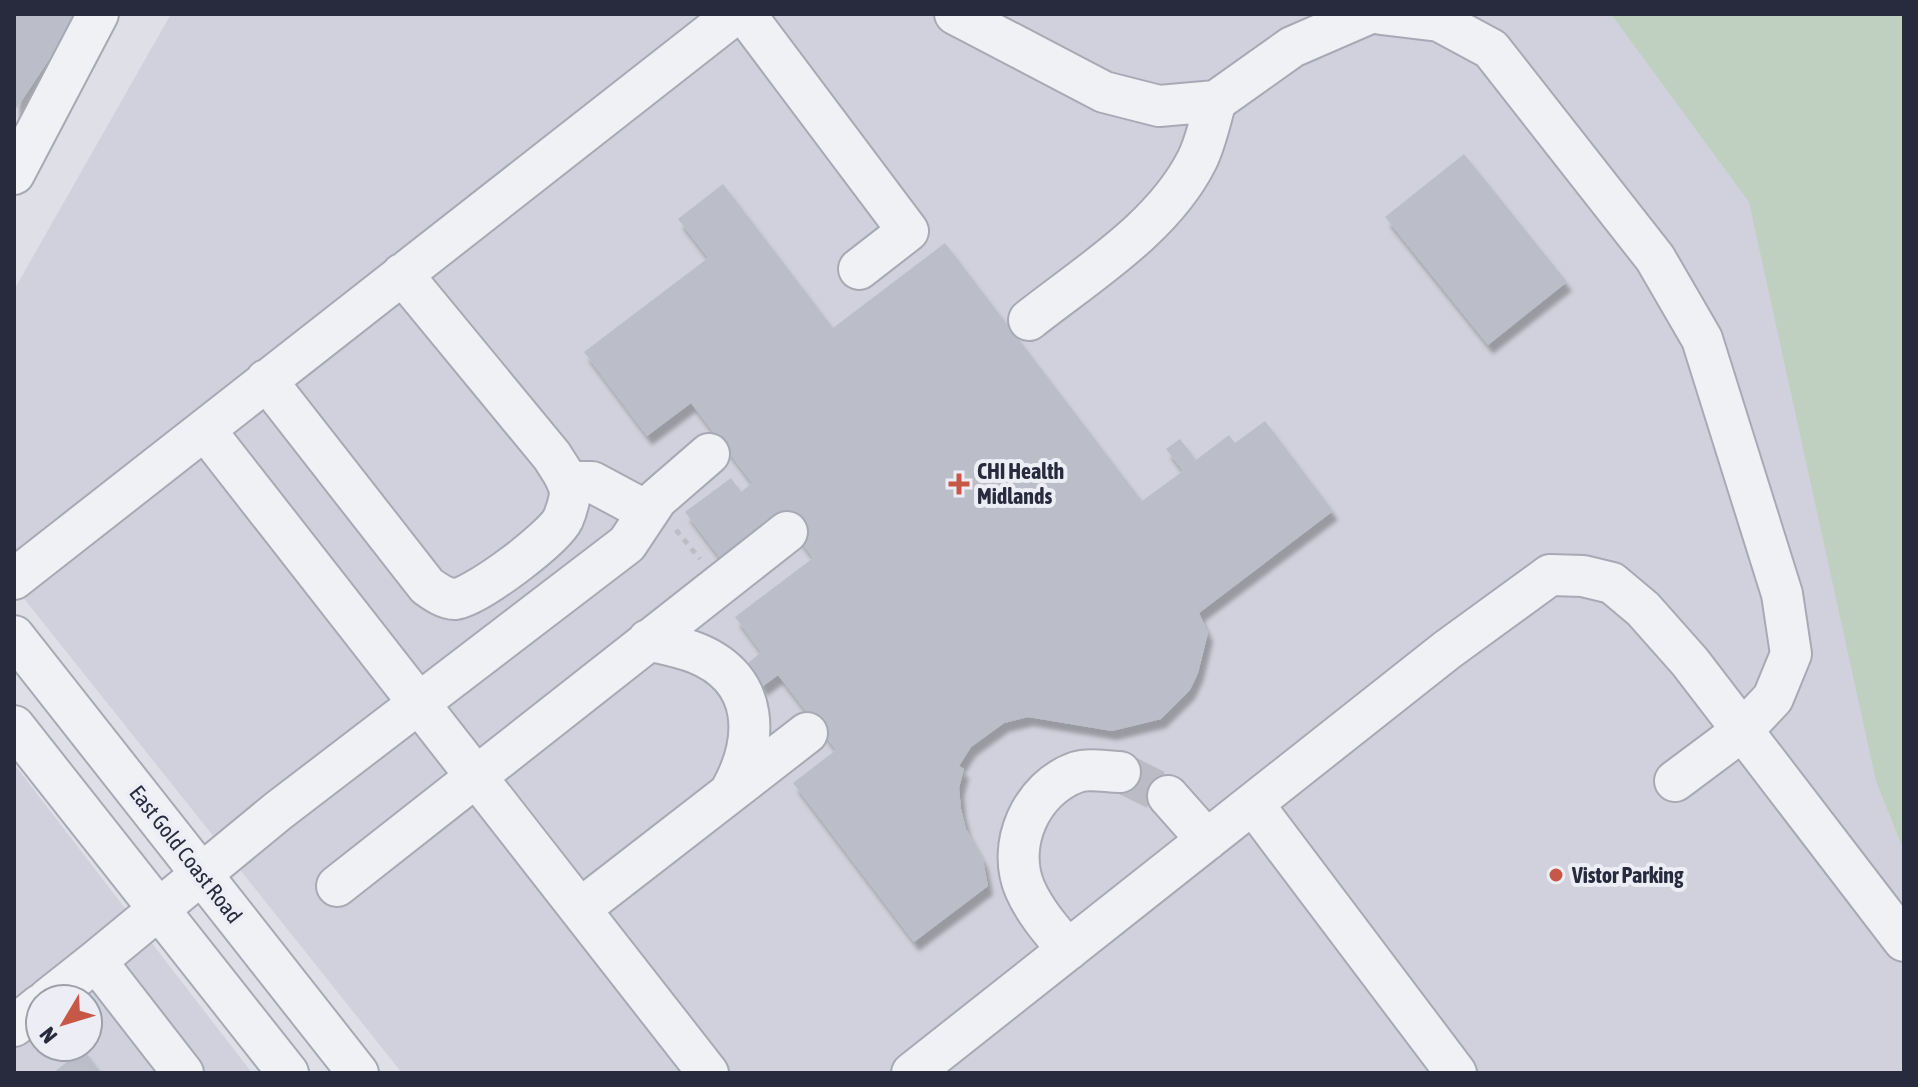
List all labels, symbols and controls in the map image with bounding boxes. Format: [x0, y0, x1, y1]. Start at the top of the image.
place label: CHI Health Midlands [977, 458, 1064, 509]
marker: CHI Health Midlands [948, 473, 970, 495]
street label: East Gold Coast Road [124, 780, 248, 928]
place label: Vistor Parking [1571, 862, 1684, 888]
marker: Vistor Parking [1547, 866, 1565, 884]
north arrow [24, 983, 104, 1063]
text: N [34, 1022, 62, 1048]

